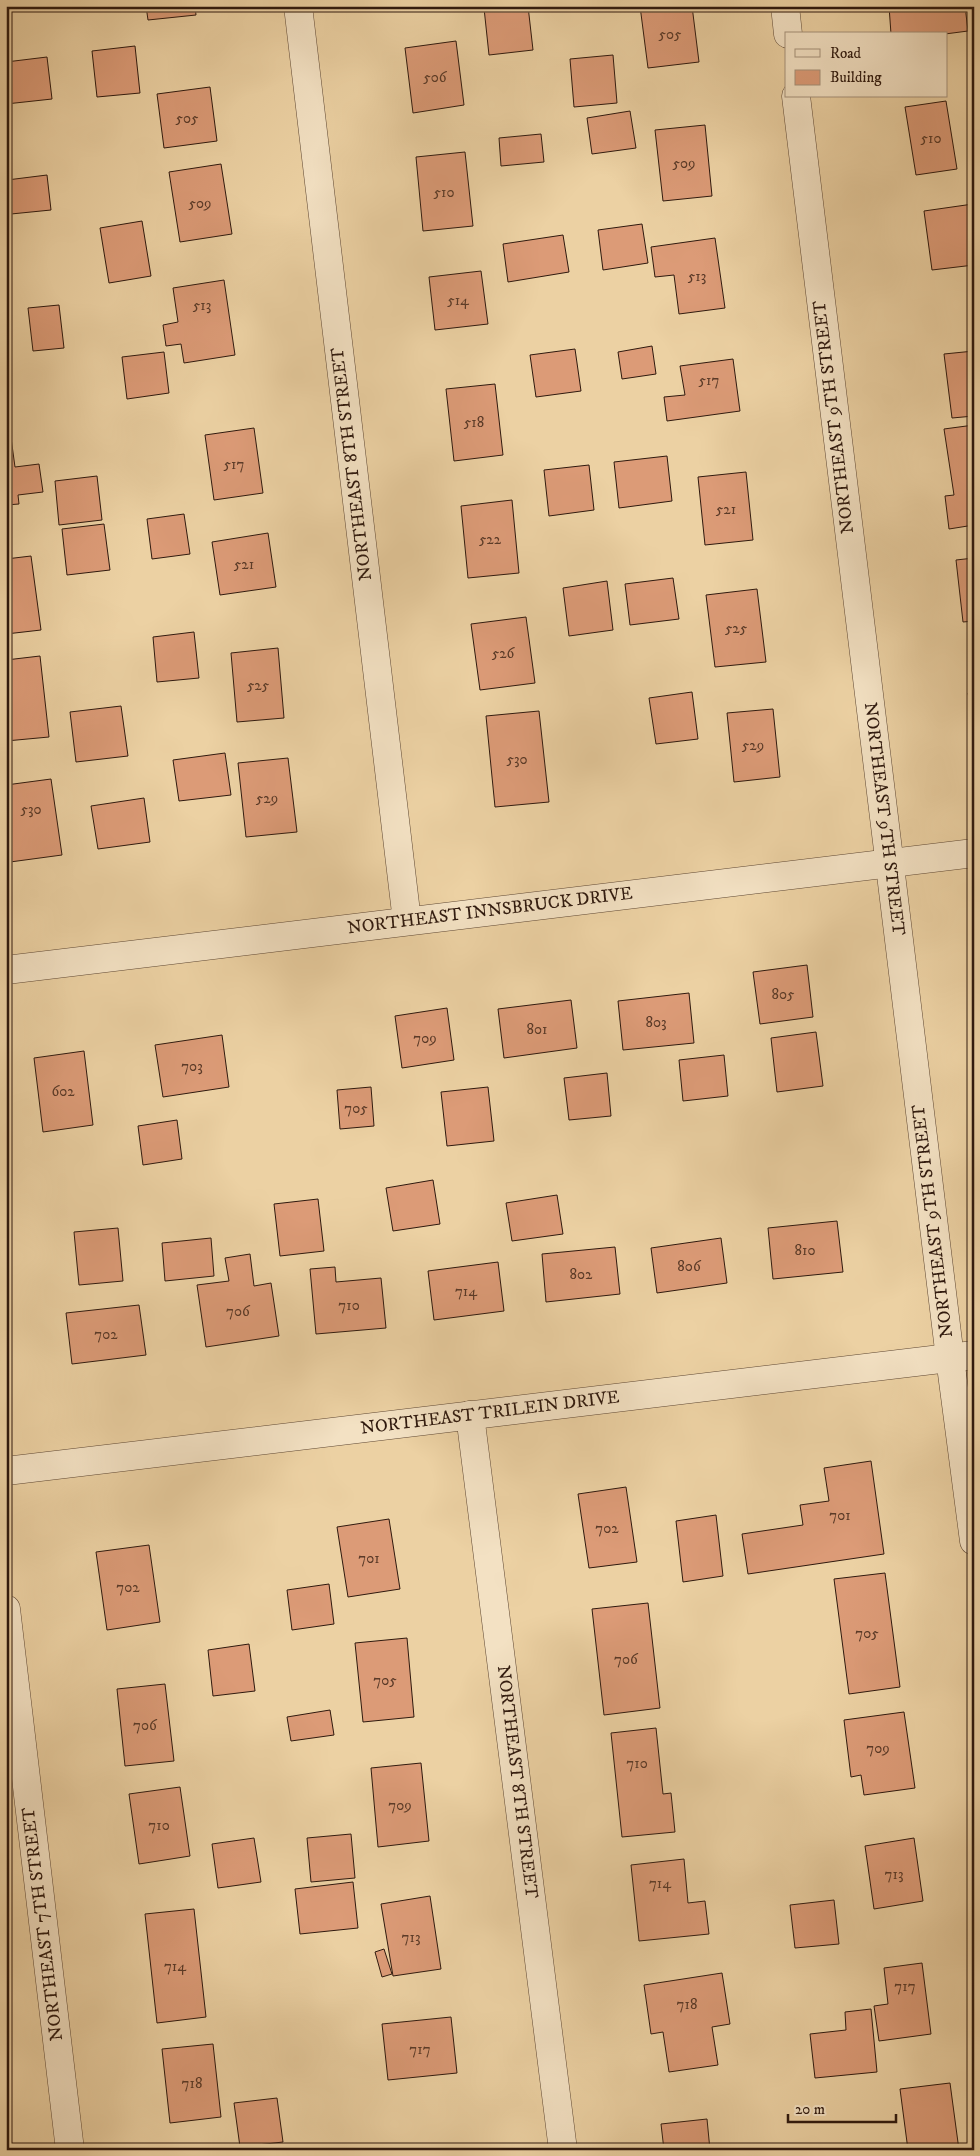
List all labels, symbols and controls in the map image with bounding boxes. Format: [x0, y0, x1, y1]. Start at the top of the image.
house number: 505 [659, 25, 682, 44]
legend [785, 32, 948, 98]
text: Road [830, 44, 862, 63]
house number: 506 [423, 68, 448, 87]
text: Building [830, 68, 882, 87]
house number: 505 [176, 109, 199, 128]
house number: 510 [921, 129, 941, 148]
house number: 509 [672, 154, 696, 173]
house number: 510 [434, 183, 454, 202]
house number: 509 [188, 194, 212, 213]
house number: 513 [688, 267, 706, 286]
house number: 514 [447, 291, 469, 310]
house number: 513 [193, 296, 211, 315]
street label: NORTHEAST 9TH STREET [809, 299, 859, 535]
street label: NORTHEAST 8TH STREET [327, 346, 377, 582]
house number: 517 [699, 371, 720, 390]
house number: 518 [464, 413, 484, 432]
house number: 517 [224, 455, 245, 474]
house number: 521 [716, 500, 736, 519]
house number: 522 [479, 530, 502, 549]
house number: 521 [234, 555, 254, 574]
house number: 525 [725, 619, 748, 638]
house number: 526 [492, 644, 516, 663]
house number: 525 [247, 676, 270, 695]
street label: NORTHEAST 9TH STREET [859, 701, 909, 937]
house number: 529 [742, 736, 764, 755]
house number: 530 [506, 750, 528, 769]
house number: 529 [256, 789, 278, 808]
house number: 530 [20, 800, 42, 819]
street label: NORTHEAST INNSBRUCK DRIVE [346, 883, 634, 939]
house number: 805 [771, 985, 795, 1004]
house number: 803 [645, 1013, 667, 1032]
house number: 801 [526, 1020, 548, 1039]
house number: 709 [413, 1029, 437, 1048]
house number: 703 [181, 1057, 203, 1076]
house number: 602 [51, 1082, 75, 1101]
house number: 705 [344, 1099, 368, 1118]
street label: NORTHEAST 9TH STREET [908, 1103, 958, 1339]
house number: 810 [794, 1241, 816, 1260]
house number: 806 [677, 1257, 702, 1276]
house number: 802 [570, 1265, 593, 1284]
house number: 714 [455, 1282, 477, 1301]
house number: 710 [338, 1296, 360, 1315]
house number: 706 [226, 1302, 251, 1321]
house number: 702 [94, 1325, 118, 1344]
street label: NORTHEAST TRILEIN DRIVE [359, 1386, 621, 1440]
house number: 701 [829, 1506, 851, 1525]
house number: 702 [595, 1519, 619, 1538]
house number: 701 [358, 1549, 380, 1568]
house number: 702 [116, 1578, 140, 1597]
house number: 705 [855, 1624, 879, 1643]
house number: 706 [614, 1650, 639, 1669]
street label: NORTHEAST 8TH STREET [492, 1664, 542, 1900]
house number: 705 [373, 1671, 397, 1690]
house number: 706 [133, 1716, 158, 1735]
house number: 709 [866, 1739, 890, 1758]
house number: 710 [626, 1754, 648, 1773]
house number: 709 [388, 1796, 412, 1815]
street label: NORTHEAST 7TH STREET [18, 1806, 68, 2042]
house number: 710 [148, 1816, 170, 1835]
house number: 713 [884, 1865, 904, 1884]
house number: 714 [649, 1874, 671, 1893]
house number: 713 [401, 1928, 421, 1947]
house number: 714 [164, 1957, 186, 1976]
house number: 717 [894, 1977, 916, 1996]
house number: 718 [677, 1995, 697, 2014]
house number: 717 [409, 2040, 431, 2059]
house number: 718 [182, 2074, 202, 2093]
scale bar [788, 2091, 895, 2123]
text: 20 m [795, 2100, 825, 2119]

